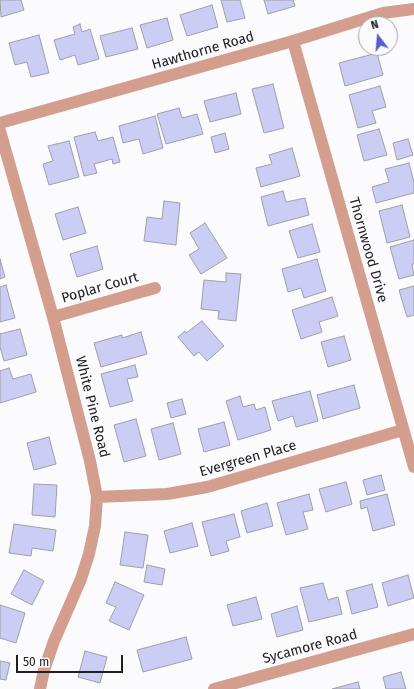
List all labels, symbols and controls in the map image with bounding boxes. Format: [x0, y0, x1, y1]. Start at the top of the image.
north arrow [358, 16, 398, 56]
text: N [370, 18, 380, 32]
street label: Hawthorne Road [150, 28, 256, 74]
street label: Thornwood Drive [345, 196, 391, 304]
street label: Poplar Court [60, 269, 140, 307]
street label: White Pine Road [71, 355, 113, 459]
street label: Evergreen Place [198, 437, 298, 481]
street label: Sycamore Road [261, 626, 359, 668]
scale bar [18, 647, 125, 673]
text: 50 m [23, 655, 49, 669]

